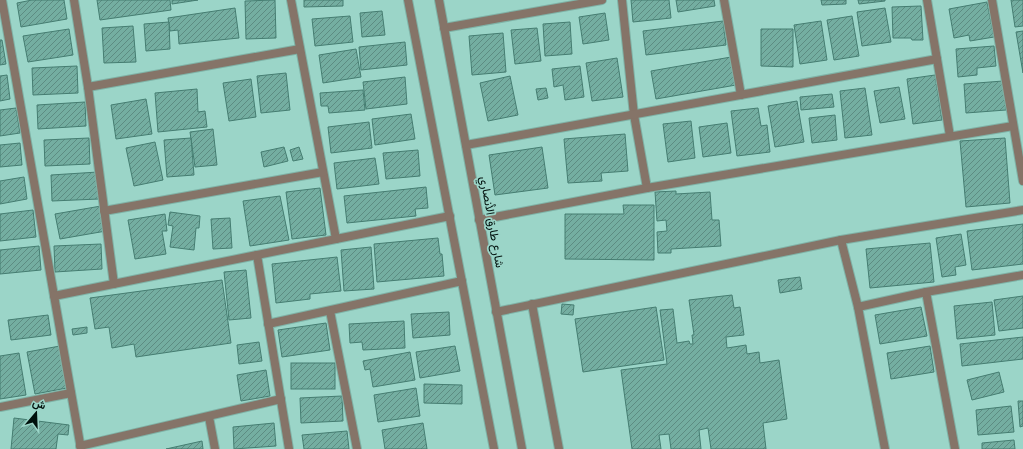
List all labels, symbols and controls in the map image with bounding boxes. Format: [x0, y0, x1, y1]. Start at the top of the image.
street label: شارع طارق الأنصاري [474, 175, 508, 269]
north arrow [16, 393, 56, 433]
text: ش [31, 395, 48, 412]

